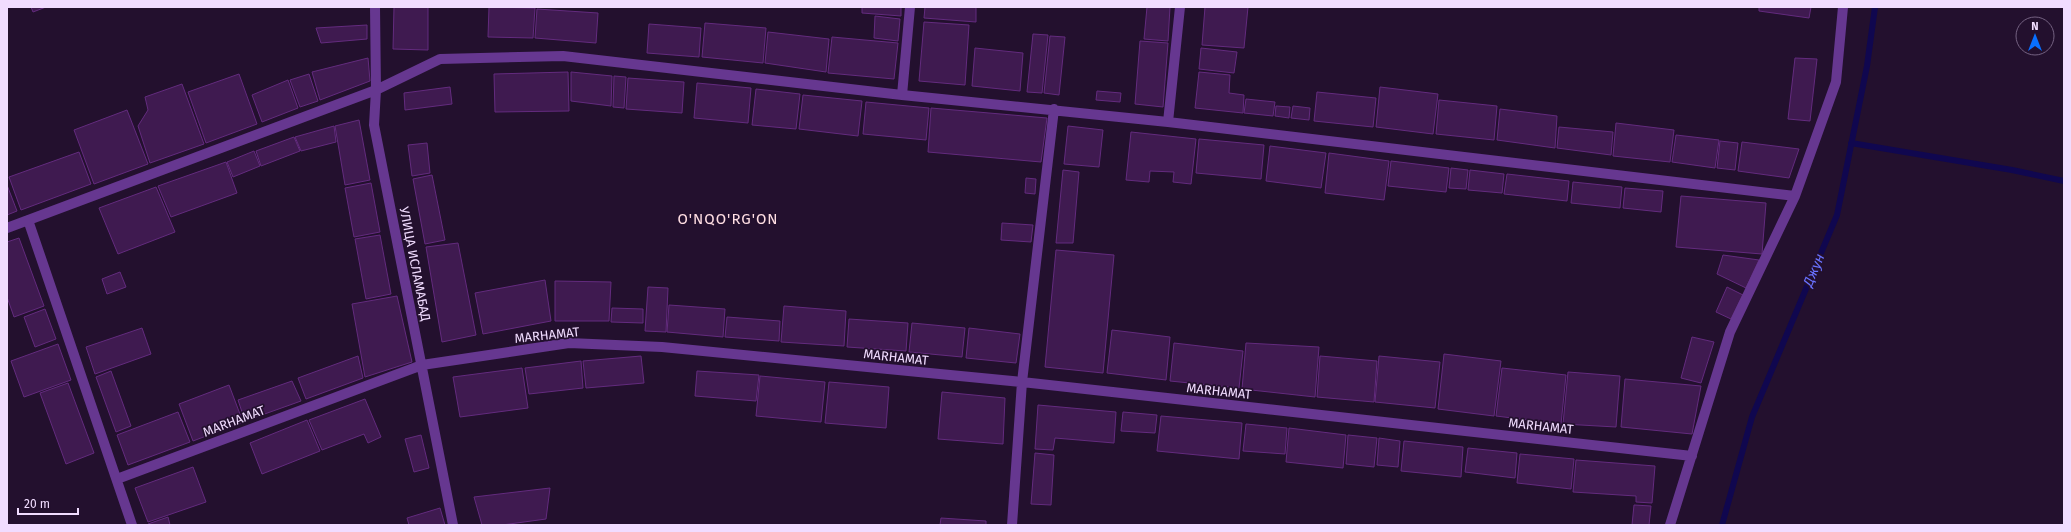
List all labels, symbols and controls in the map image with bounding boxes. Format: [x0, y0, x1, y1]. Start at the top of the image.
north arrow [2015, 16, 2055, 56]
text: N [2031, 20, 2039, 33]
street label: УЛИЦА ИСЛАМАБАД [397, 206, 433, 323]
district label: O'NQO'RG'ON [677, 210, 779, 228]
water label: Джун [1799, 251, 1828, 290]
street label: MARHAMAT [514, 324, 581, 346]
street label: MARHAMAT [863, 346, 930, 368]
street label: MARHAMAT [1186, 380, 1253, 402]
street label: MARHAMAT [201, 402, 267, 440]
street label: MARHAMAT [1508, 415, 1575, 437]
scale bar [18, 490, 78, 516]
text: 20 m [24, 497, 50, 511]

